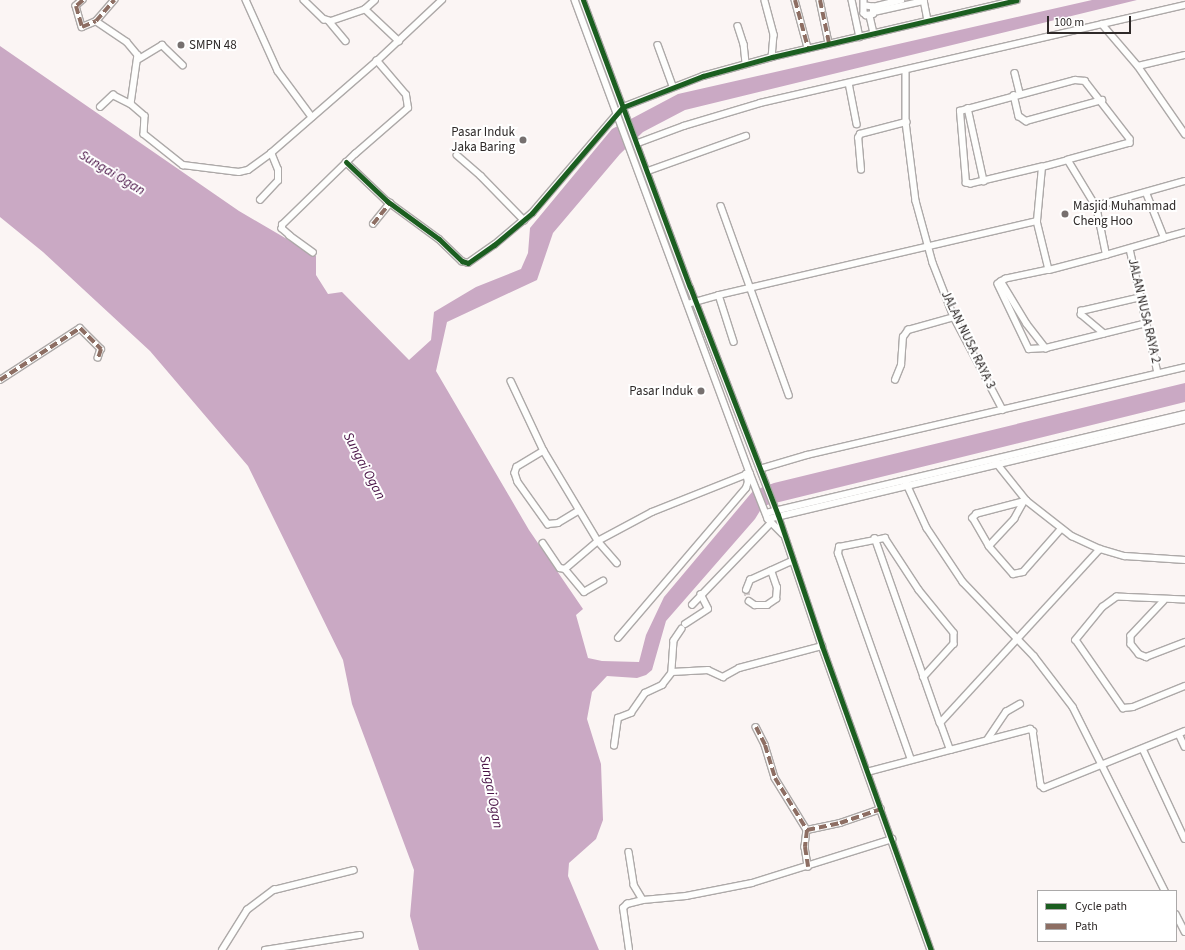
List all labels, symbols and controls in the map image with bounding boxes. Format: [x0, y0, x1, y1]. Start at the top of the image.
scale bar [1049, 8, 1133, 34]
text: 100 m [1054, 14, 1084, 31]
place label: SMPN 48 [189, 37, 237, 53]
marker: SMPN 48 [176, 40, 186, 50]
place label: Pasar Induk Jaka Baring [451, 125, 515, 156]
marker: Pasar Induk Jaka Baring [518, 135, 528, 145]
water label: Sungai Ogan [76, 147, 148, 199]
place label: Masjid Muhammad Cheng Hoo [1073, 199, 1176, 230]
marker: Masjid Muhammad Cheng Hoo [1060, 209, 1070, 219]
street label: JALAN NUSA RAYA 2 [1124, 257, 1164, 365]
street label: JALAN NUSA RAYA 3 [937, 288, 999, 392]
place label: Pasar Induk [629, 383, 693, 399]
marker: Pasar Induk [696, 386, 706, 396]
water label: Sungai Ogan [339, 429, 389, 503]
water label: Sungai Ogan [476, 754, 506, 830]
legend [1037, 890, 1177, 942]
text: Cycle path [1075, 898, 1127, 915]
text: Path [1075, 918, 1098, 935]

